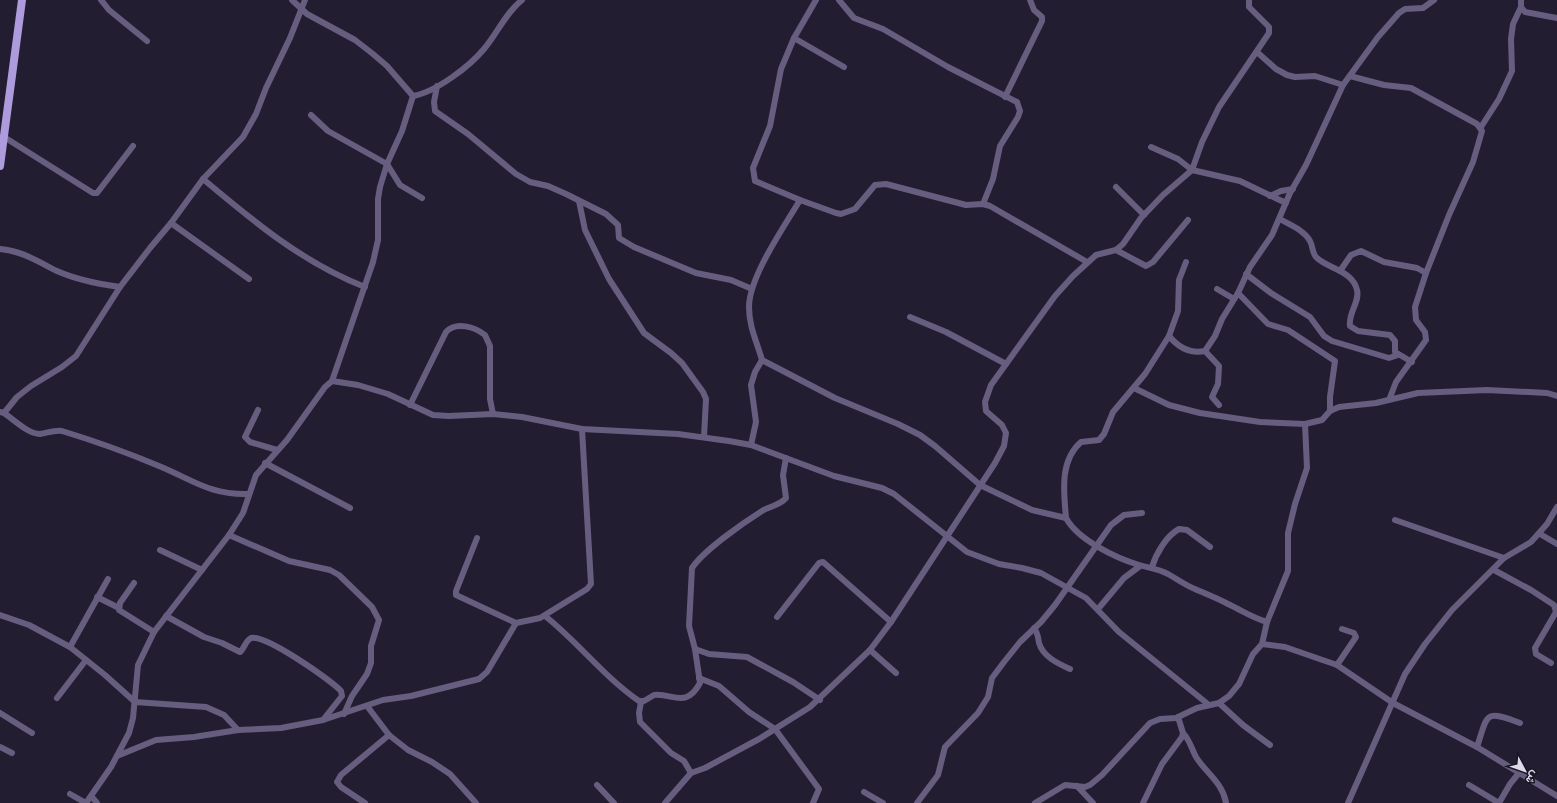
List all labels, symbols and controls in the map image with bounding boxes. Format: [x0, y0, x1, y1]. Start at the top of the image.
north arrow [1505, 751, 1545, 791]
text: ش [1523, 768, 1543, 788]

